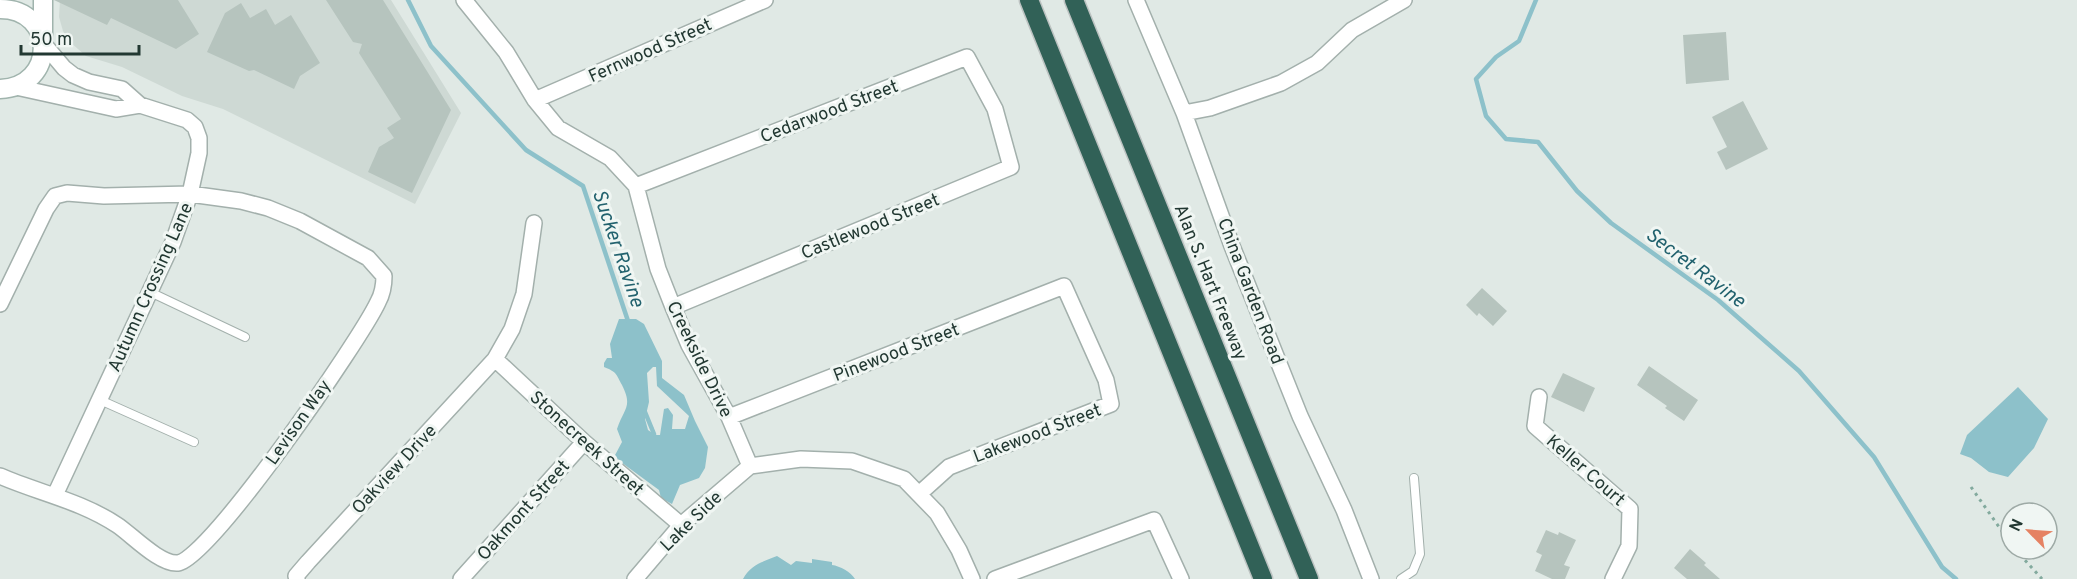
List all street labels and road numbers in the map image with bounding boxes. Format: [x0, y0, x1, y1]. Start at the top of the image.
street label: Fernwood Street [585, 14, 716, 89]
street label: Cedarwood Street [757, 76, 902, 149]
street label: Castlewood Street [798, 189, 943, 266]
street label: Autumn Crossing Lane [104, 199, 199, 376]
street label: Alan S. Hart Freeway [1168, 201, 1251, 364]
street label: China Garden Road [1211, 215, 1288, 368]
street label: Creekside Drive [661, 298, 737, 422]
street label: Pinewood Street [830, 319, 963, 388]
street label: Levison Way [261, 376, 337, 470]
street label: Stonecreek Street [524, 387, 648, 502]
street label: Lakewood Street [970, 399, 1105, 469]
street label: Oakview Drive [348, 420, 443, 520]
street label: Keller Court [1541, 430, 1629, 512]
street label: Oakmont Street [473, 456, 575, 566]
street label: Lake Side [656, 487, 728, 557]

